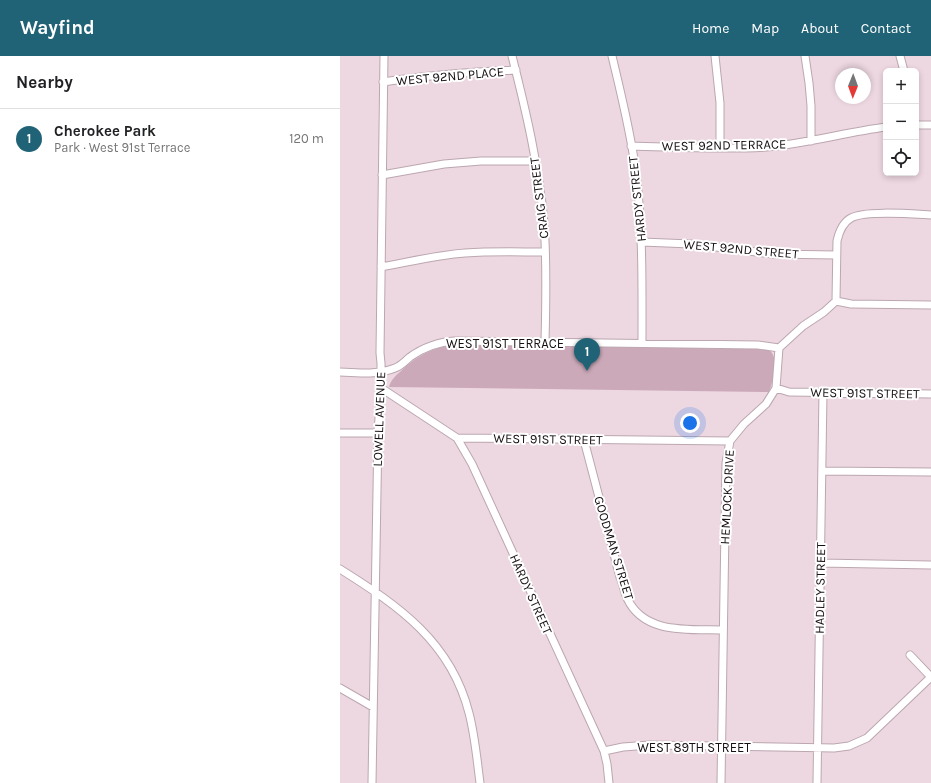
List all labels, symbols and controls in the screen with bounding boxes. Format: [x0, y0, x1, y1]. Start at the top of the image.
text: Wayfind [20, 17, 95, 39]
text: Home [692, 20, 729, 37]
text: Map [751, 20, 779, 37]
text: About [801, 20, 839, 37]
text: Contact [861, 20, 911, 37]
street label: WEST 92ND PLACE [396, 64, 504, 88]
north arrow [835, 68, 871, 104]
map controls [883, 68, 919, 176]
button: + [883, 68, 919, 104]
text: Nearby [16, 72, 73, 92]
button: − [883, 104, 919, 140]
text: Cherokee Park [54, 122, 156, 140]
text: 1 [27, 131, 31, 146]
text: 120 m [289, 131, 324, 146]
street label: WEST 92ND TERRACE [662, 136, 786, 154]
text: Park · West 91st Terrace [54, 140, 190, 155]
button: locate [883, 140, 919, 176]
street label: HARDY STREET [625, 155, 649, 243]
street label: CRAIG STREET [527, 156, 551, 240]
street label: WEST 92ND STREET [683, 236, 800, 262]
street label: WEST 91ST TERRACE [446, 336, 564, 351]
pin: 1 [574, 338, 600, 371]
street label: LOWELL AVENUE [370, 371, 388, 467]
street label: WEST 91ST STREET [810, 385, 920, 401]
your location [680, 413, 700, 433]
street label: WEST 91ST STREET [493, 431, 603, 447]
street label: HEMLOCK DRIVE [717, 449, 737, 545]
street label: GOODMAN STREET [591, 494, 637, 602]
street label: HADLEY STREET [812, 541, 828, 634]
street label: HARDY STREET [507, 552, 556, 637]
street label: WEST 89TH STREET [637, 740, 751, 755]

